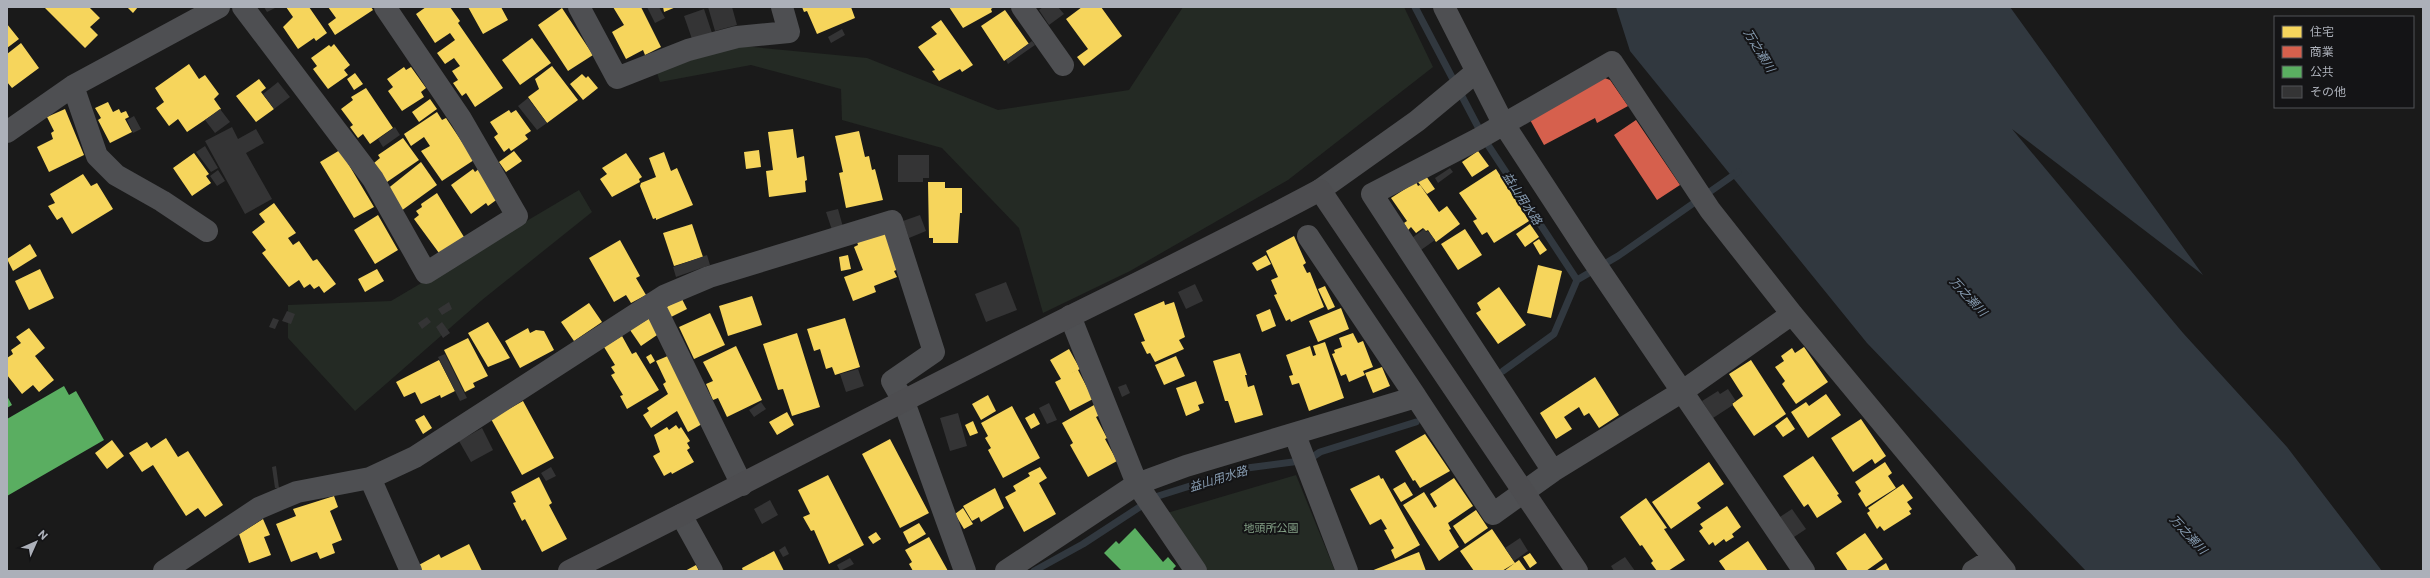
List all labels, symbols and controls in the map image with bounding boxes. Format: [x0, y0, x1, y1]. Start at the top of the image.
legend [2274, 16, 2414, 108]
text: 住宅 [2310, 24, 2334, 38]
water label: 万之瀬川 [1742, 26, 1779, 76]
text: 商業 [2310, 44, 2334, 58]
text: 公共 [2310, 64, 2334, 78]
text: その他 [2310, 84, 2346, 98]
water label: 益山用水路 [1501, 169, 1546, 228]
water label: 万之瀬川 [1948, 274, 1992, 320]
water label: 益山用水路 [1187, 462, 1250, 493]
water label: 万之瀬川 [2168, 512, 2212, 558]
park label: 地頭所公園 [1244, 521, 1299, 534]
north arrow [16, 522, 56, 562]
text: N [36, 527, 51, 542]

